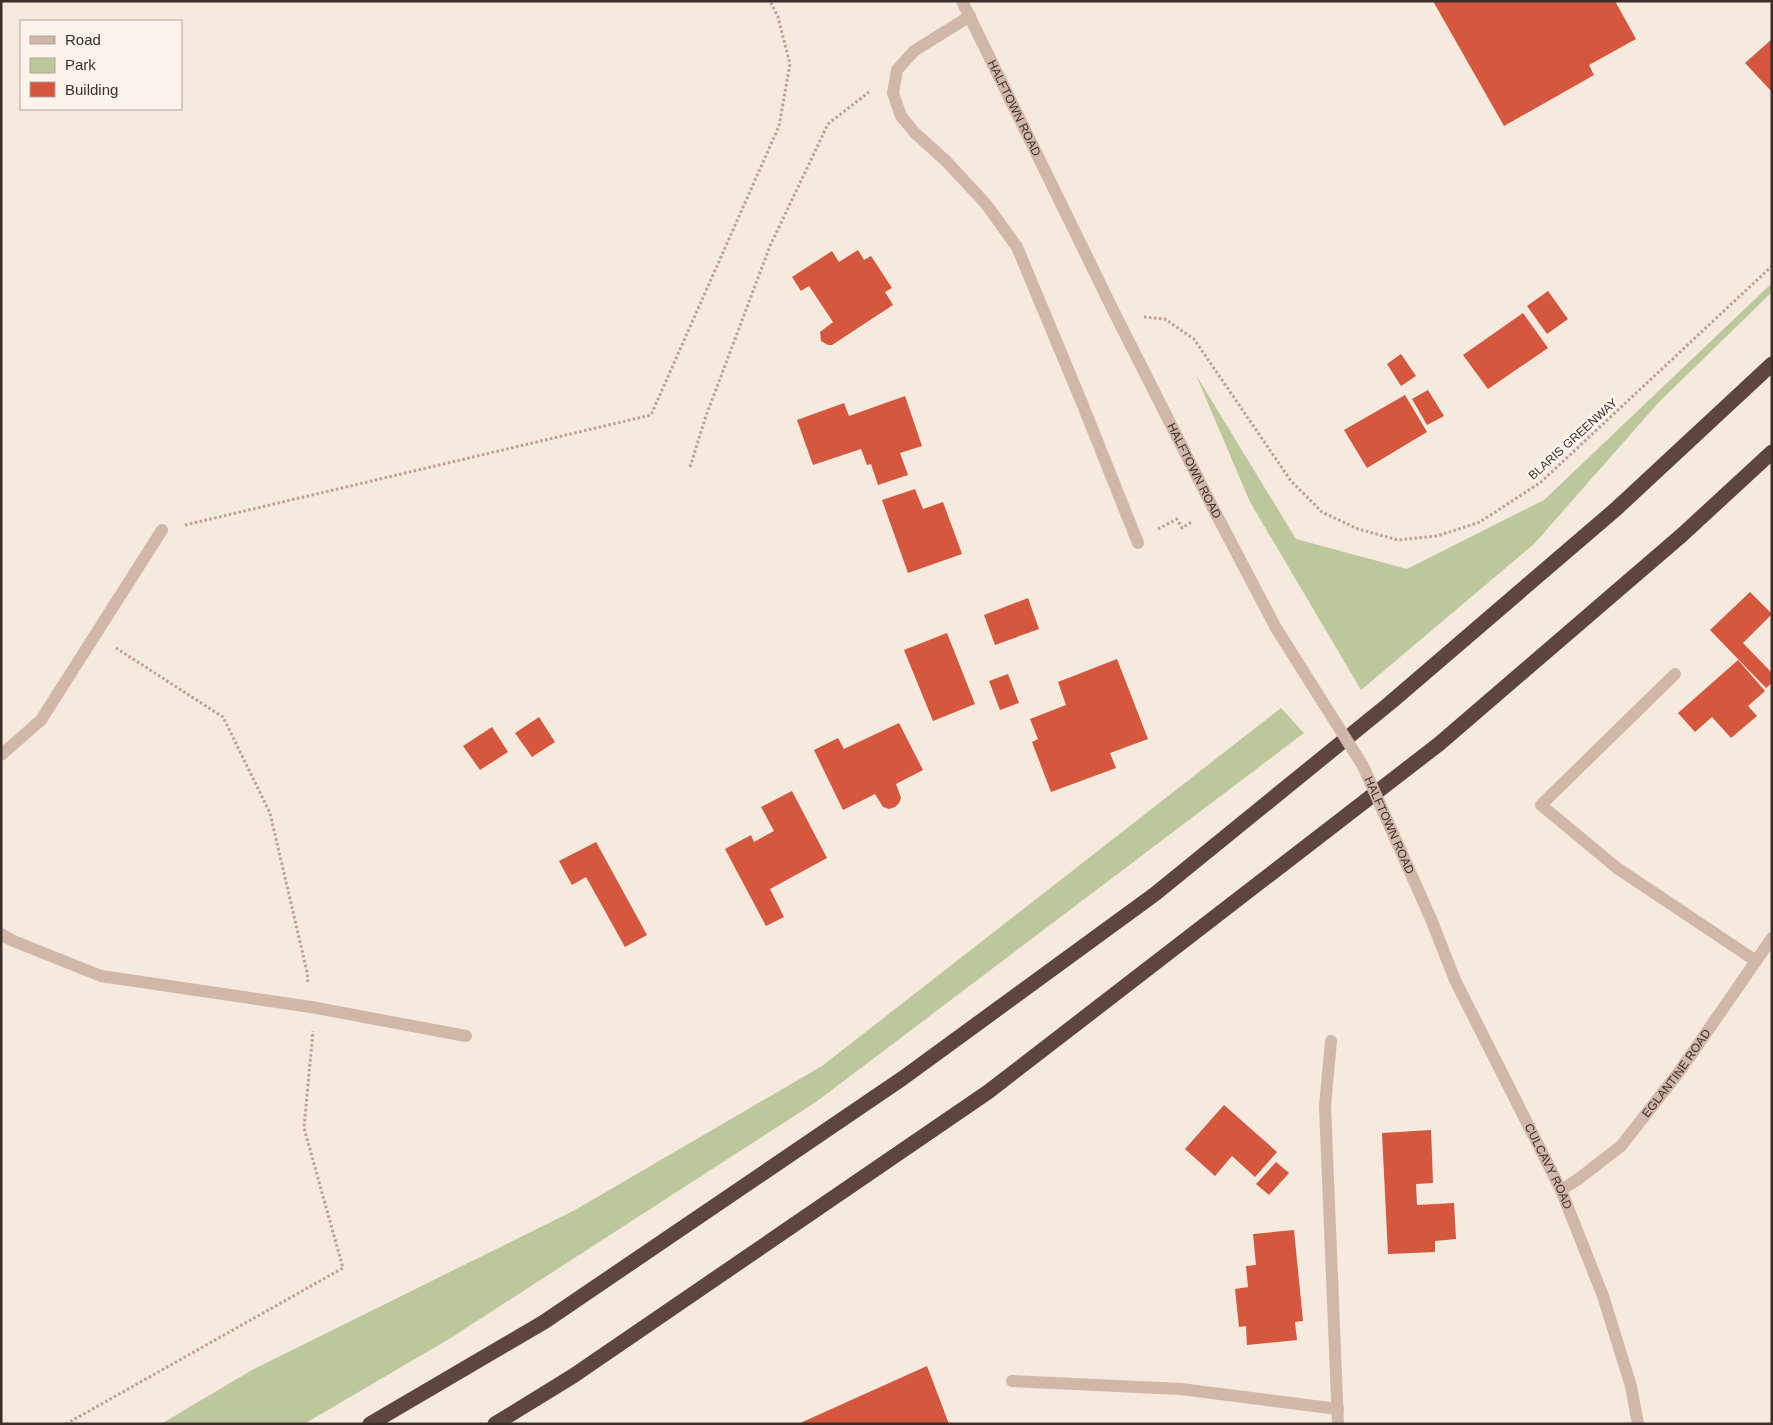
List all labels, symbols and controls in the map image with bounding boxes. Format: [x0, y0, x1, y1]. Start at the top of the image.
legend [20, 20, 182, 110]
text: Road [65, 31, 101, 48]
text: Park [65, 56, 96, 73]
street label: HALFTOWN ROAD [985, 58, 1044, 159]
text: Building [65, 81, 118, 98]
street label: BLARIS GREENWAY [1526, 395, 1620, 483]
street label: HALFTOWN ROAD [1164, 421, 1224, 521]
street label: HALFTOWN ROAD [1362, 774, 1417, 876]
street label: EGLANTINE ROAD [1639, 1026, 1714, 1120]
street label: CULCAVY ROAD [1522, 1121, 1575, 1212]

